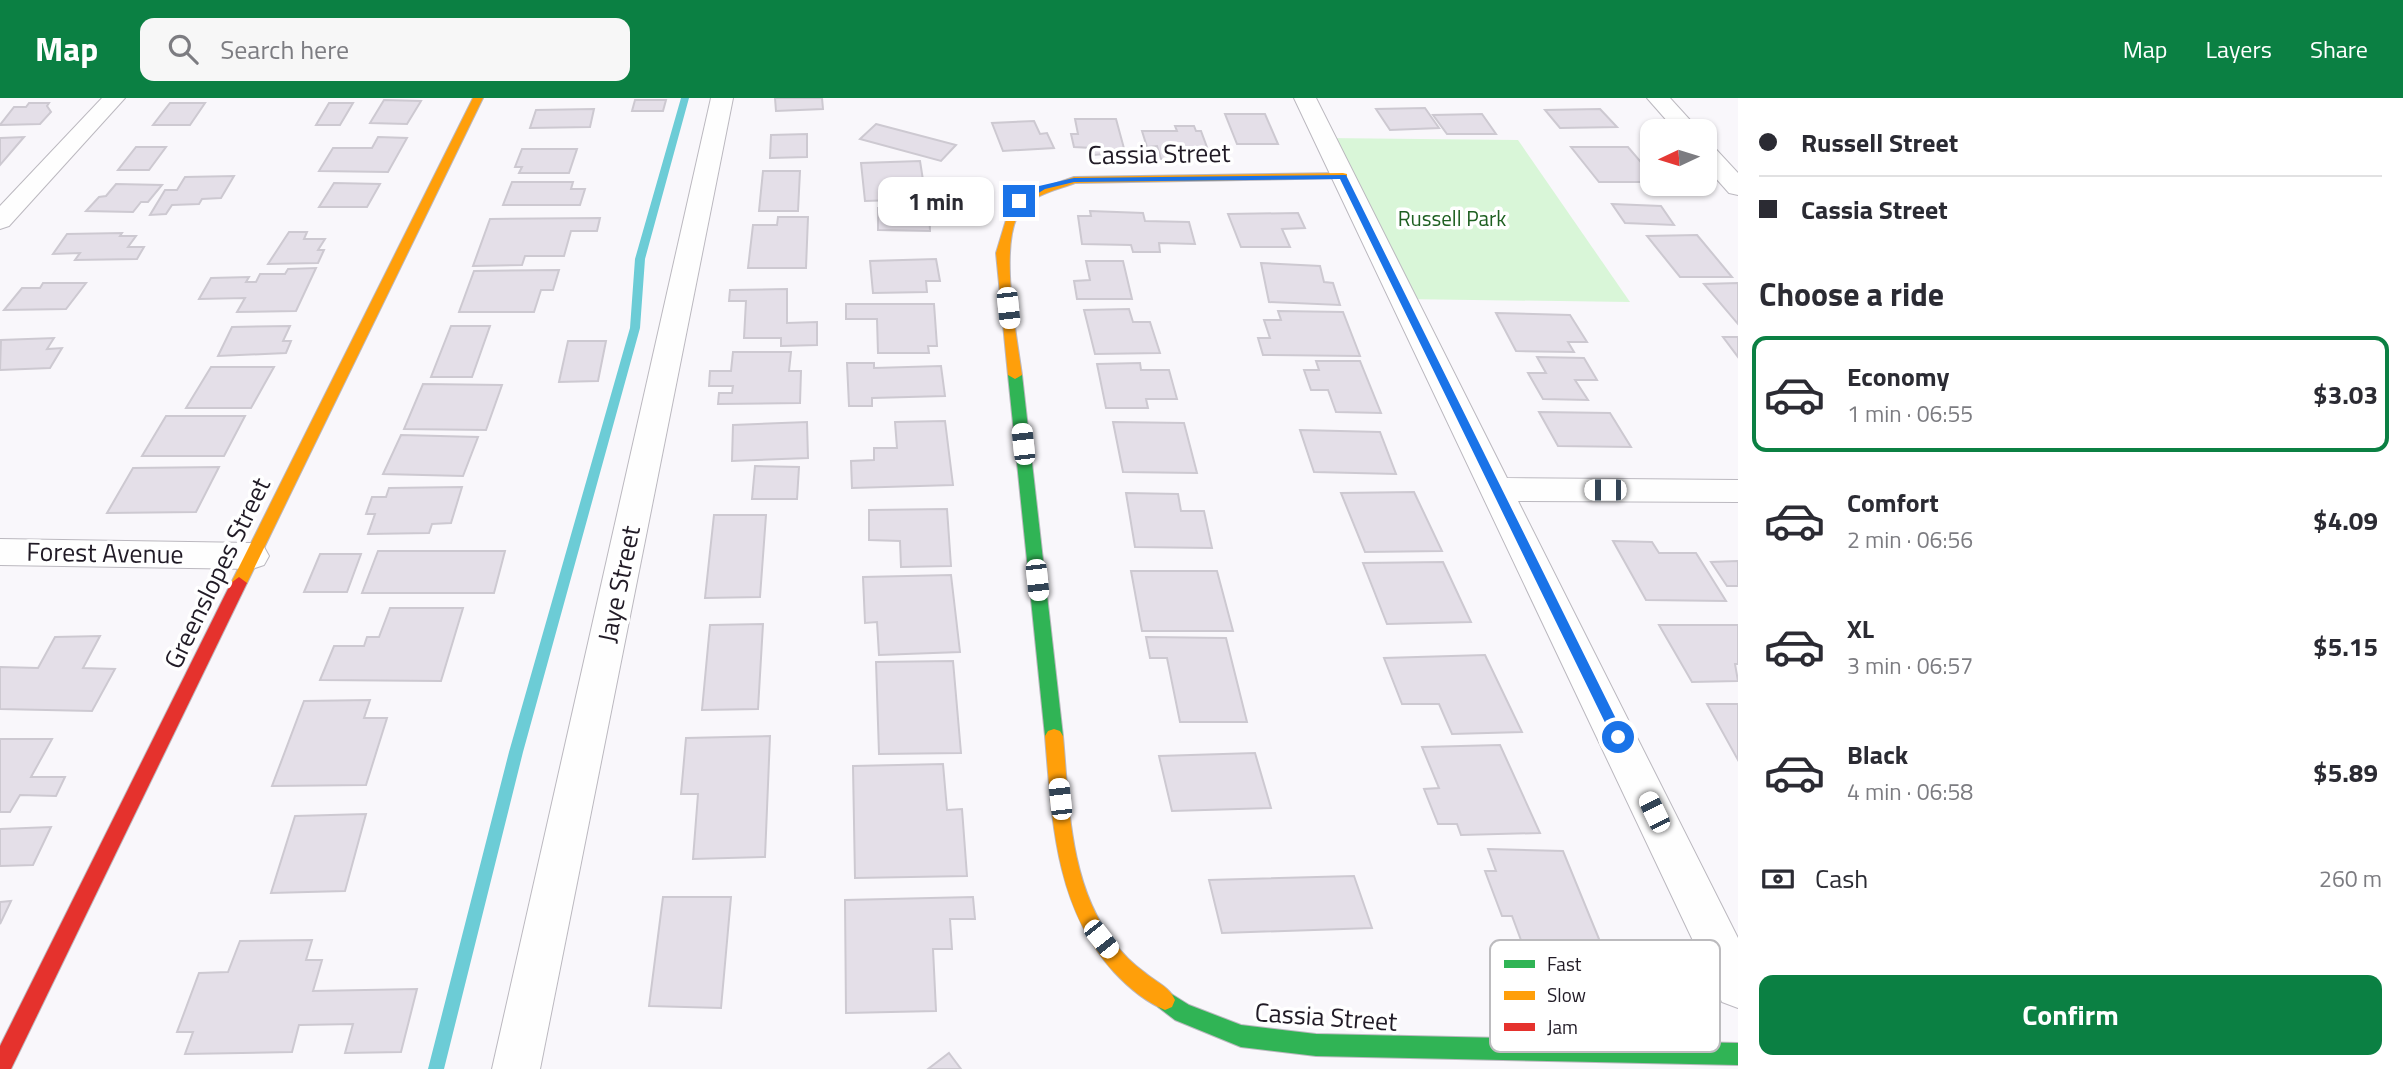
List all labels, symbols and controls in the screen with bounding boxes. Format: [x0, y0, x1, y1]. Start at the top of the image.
search box [140, 18, 630, 81]
text: Map [35, 24, 98, 74]
icon: search [164, 30, 202, 68]
text: Search here [220, 30, 349, 69]
text: Map [2123, 31, 2168, 67]
text: Layers [2206, 31, 2272, 67]
text: Share [2310, 31, 2368, 67]
north arrow [1640, 119, 1717, 196]
map controls [1640, 119, 1717, 196]
text: Russell Street [1801, 123, 1958, 162]
street label: Cassia Street [1087, 133, 1231, 174]
callout: 1 min [879, 176, 995, 226]
text: 1 min [908, 184, 964, 219]
route end [1003, 185, 1035, 217]
text: Cassia Street [1801, 190, 1948, 229]
park label: Russell Park [1398, 202, 1506, 234]
text: Choose a ride [1759, 270, 1944, 318]
car [996, 286, 1021, 330]
text: Economy [1847, 357, 1949, 396]
icon: car [1763, 363, 1826, 426]
text: $3.03 [2313, 375, 2378, 414]
text: 1 min · 06:55 [1847, 396, 1973, 431]
car [1011, 422, 1036, 466]
street label: Greenslopes Street [153, 471, 280, 675]
car [1585, 480, 1627, 501]
text: Comfort [1847, 483, 1939, 522]
icon: car [1763, 489, 1826, 552]
text: $4.09 [2313, 501, 2378, 540]
street label: Jaye Street [587, 522, 650, 646]
text: 2 min · 06:56 [1847, 522, 1973, 557]
street label: Forest Avenue [26, 532, 184, 573]
car [1025, 558, 1050, 602]
text: XL [1847, 609, 1874, 648]
icon: car [1763, 615, 1826, 678]
text: $5.15 [2313, 627, 2378, 666]
text: 3 min · 06:57 [1847, 648, 1973, 683]
route start [1602, 721, 1634, 753]
text: Black [1847, 735, 1908, 774]
icon: car [1763, 741, 1826, 804]
text: $5.89 [2313, 753, 2378, 792]
text: 4 min · 06:58 [1847, 774, 1973, 809]
car [1048, 777, 1073, 821]
car [1636, 789, 1673, 835]
text: Cash [1815, 859, 1868, 898]
icon: cash [1759, 860, 1797, 898]
text: 260 m [2319, 861, 2382, 896]
car [1080, 916, 1123, 962]
legend [1490, 940, 1720, 1052]
text: Fast [1547, 949, 1582, 978]
button: Confirm [1759, 975, 2382, 1055]
text: Slow [1547, 980, 1586, 1009]
street label: Cassia Street [1253, 992, 1399, 1041]
text: Jam [1547, 1012, 1578, 1041]

